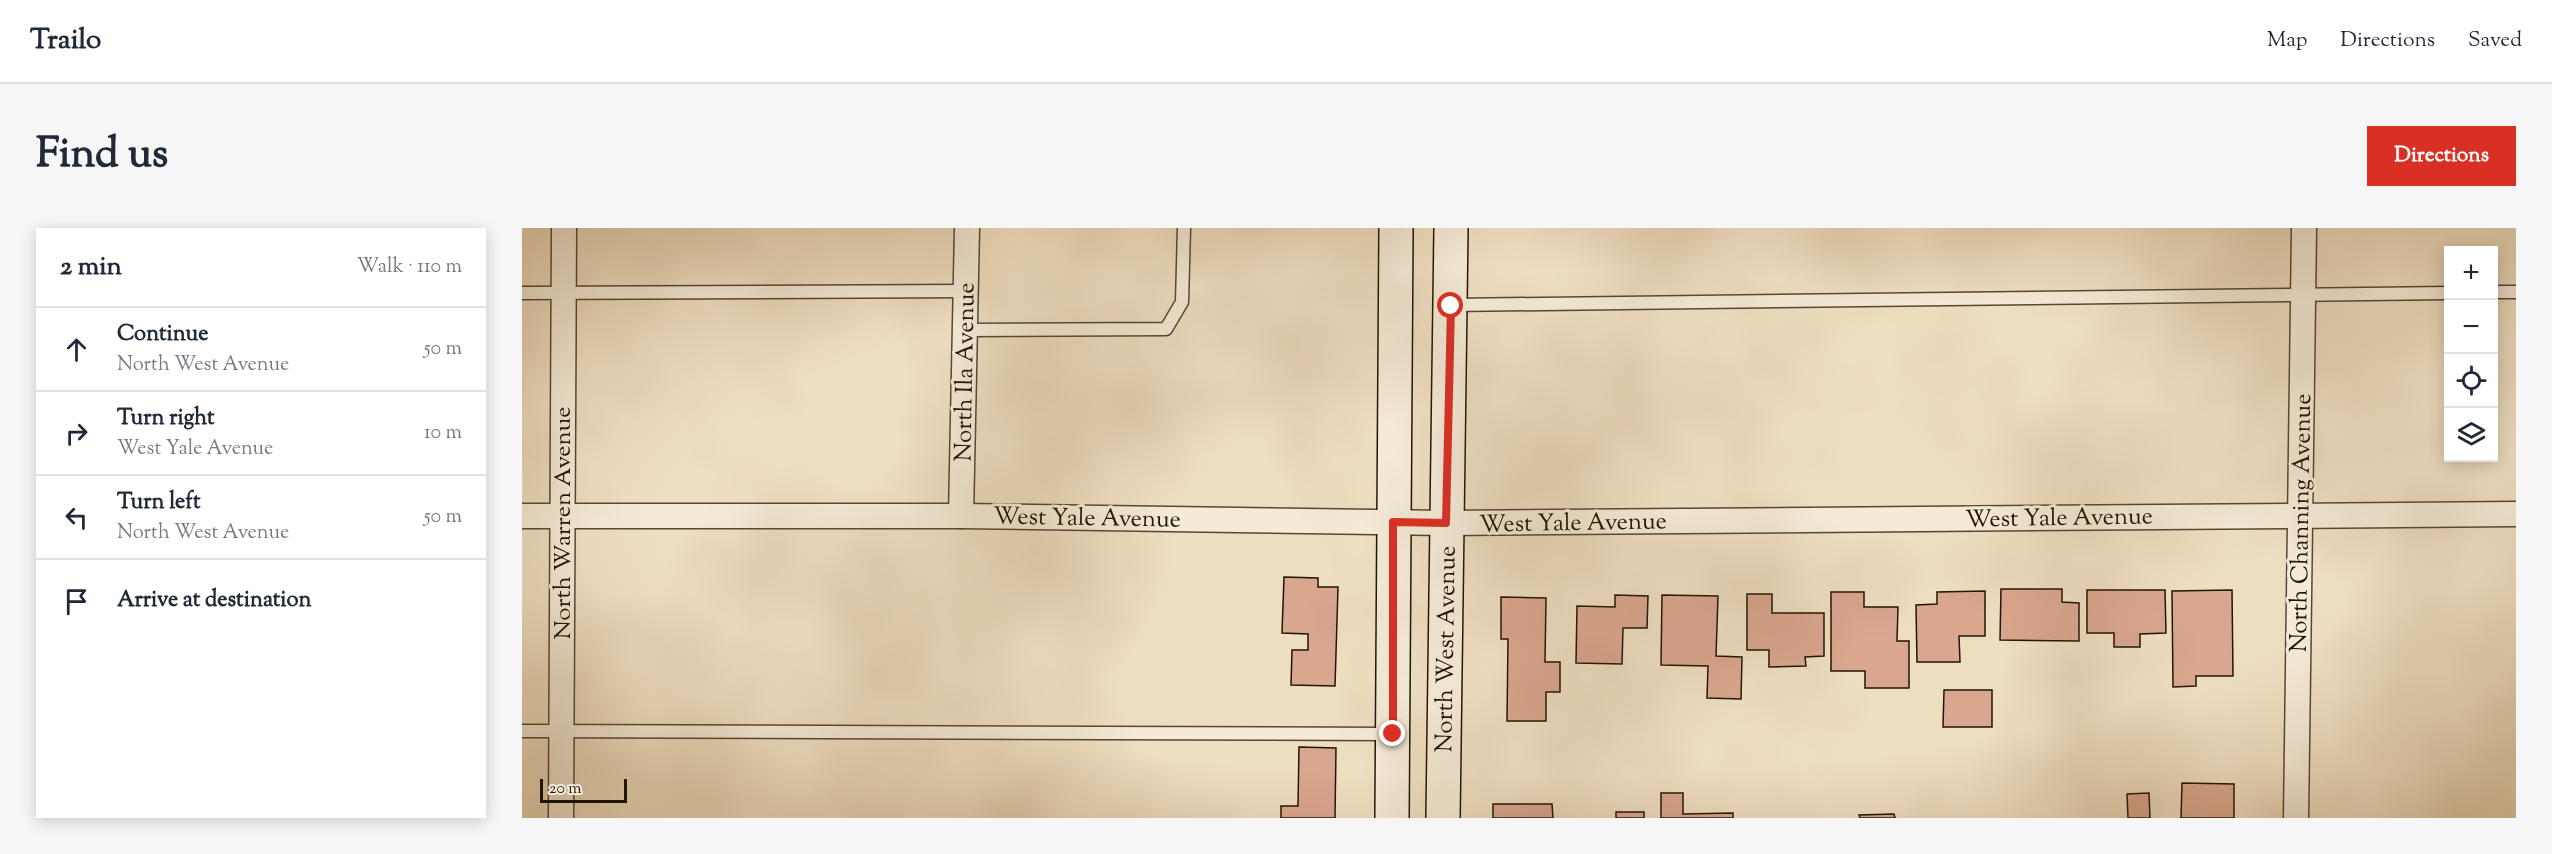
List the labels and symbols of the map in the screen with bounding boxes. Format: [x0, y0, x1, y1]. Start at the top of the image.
street label: North Ila Avenue [947, 282, 985, 462]
route start [1437, 292, 1463, 318]
street label: North Channing Avenue [2283, 393, 2321, 653]
street label: North Warren Avenue [547, 407, 581, 640]
street label: West Yale Avenue [993, 500, 1181, 538]
street label: West Yale Avenue [1965, 500, 2153, 538]
street label: West Yale Avenue [1479, 505, 1667, 543]
street label: North West Avenue [1428, 545, 1466, 753]
route end [1379, 720, 1405, 746]
scale bar [540, 776, 627, 804]

